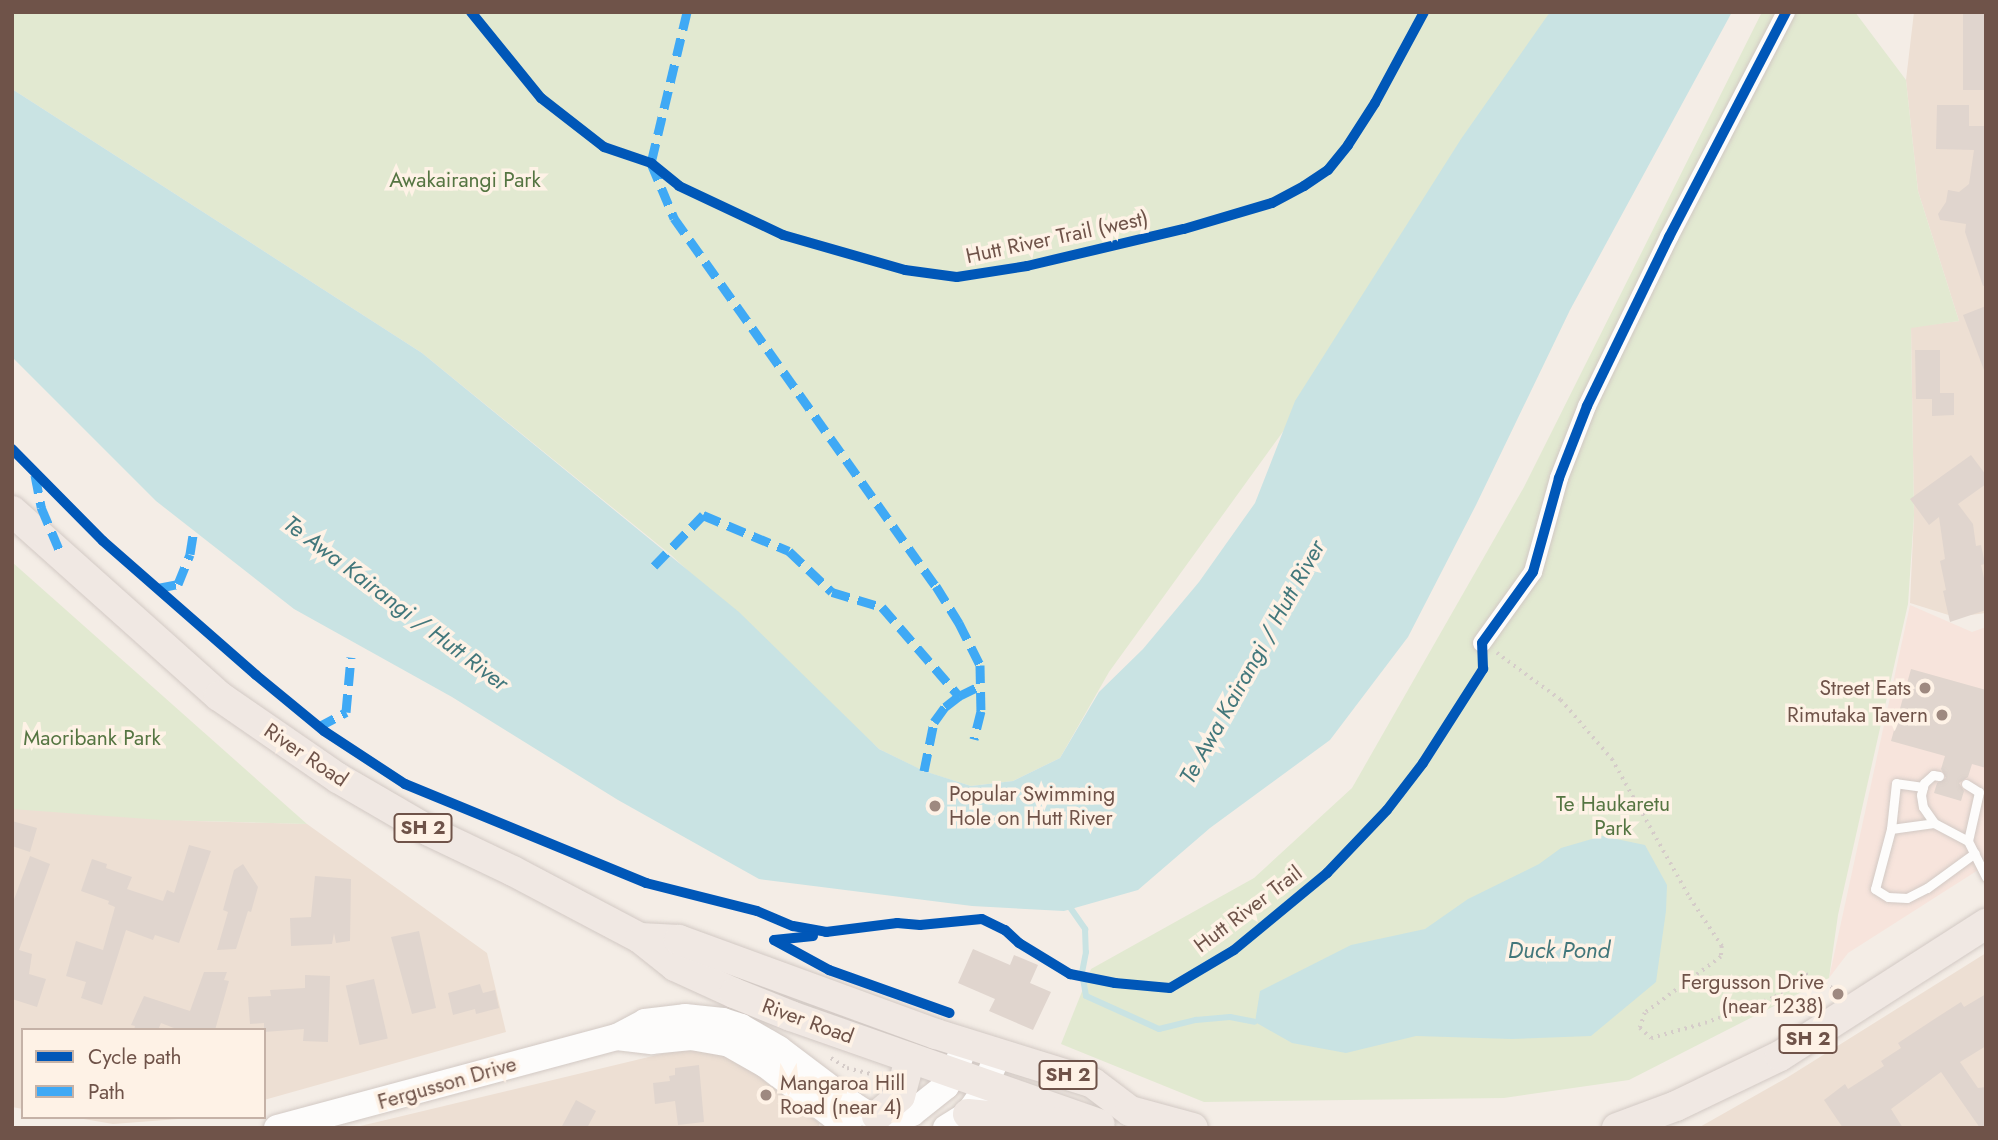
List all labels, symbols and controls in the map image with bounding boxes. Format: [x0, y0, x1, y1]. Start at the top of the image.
park label: Awakairangi Park [389, 167, 541, 193]
street label: Hutt River Trail (west) [963, 205, 1151, 269]
water label: Te Awa Kairangi / Hutt River [278, 509, 514, 697]
water label: Te Awa Kairangi / Hutt River [1173, 535, 1331, 789]
place label: Street Eats [1819, 675, 1911, 701]
marker: Street Eats [1917, 680, 1933, 696]
place label: Rimutaka Tavern [1787, 702, 1928, 728]
marker: Rimutaka Tavern [1934, 707, 1950, 723]
street label: River Road [259, 718, 353, 792]
park label: Maoribank Park [23, 725, 161, 751]
place label: Popular Swimming Hole on Hutt River [949, 781, 1115, 831]
park label: Te Haukaretu Park [1556, 791, 1670, 841]
marker: Popular Swimming Hole on Hutt River [927, 798, 943, 814]
road number: SH 2 [393, 813, 453, 844]
street label: Hutt River Trail [1189, 860, 1307, 958]
water label: Duck Pond [1508, 936, 1610, 964]
place label: Fergusson Drive (near 1238) [1681, 969, 1824, 1019]
marker: Fergusson Drive (near 1238) [1830, 986, 1846, 1002]
street label: River Road [759, 993, 857, 1049]
road number: SH 2 [1778, 1023, 1838, 1054]
legend [21, 1028, 266, 1119]
text: Cycle path [88, 1042, 181, 1072]
street label: Fergusson Drive [375, 1051, 519, 1115]
road number: SH 2 [1038, 1060, 1098, 1091]
place label: Mangaroa Hill Road (near 4) [780, 1070, 905, 1120]
text: Path [88, 1077, 125, 1107]
marker: Mangaroa Hill Road (near 4) [758, 1087, 774, 1103]

